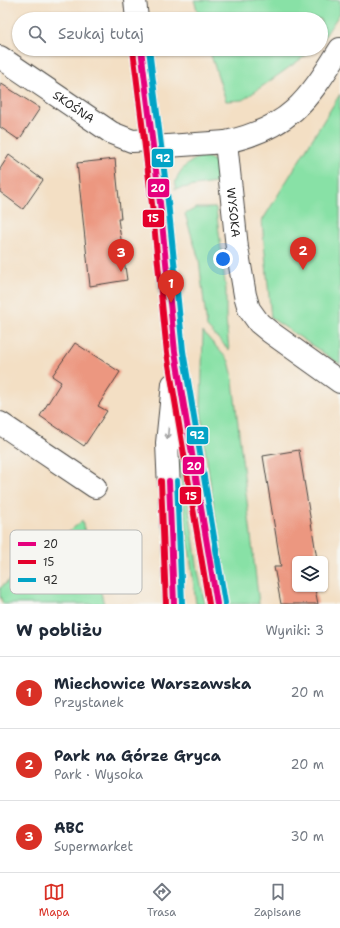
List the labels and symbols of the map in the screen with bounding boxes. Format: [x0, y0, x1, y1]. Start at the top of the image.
street label: SKOŚNA [50, 87, 98, 127]
line badge: 92 [151, 148, 174, 168]
text: 92 [155, 151, 171, 166]
line badge: 20 [147, 178, 170, 198]
text: 20 [150, 181, 166, 196]
street label: WYSOKA [223, 187, 244, 238]
line badge: 15 [142, 209, 165, 228]
text: 15 [147, 211, 159, 226]
pin: 2 [290, 237, 316, 270]
pin: 3 [108, 239, 134, 272]
your location [213, 249, 233, 269]
pin: 1 [158, 270, 184, 303]
one-way arrow [165, 426, 172, 439]
line badge: 92 [186, 426, 209, 445]
text: 92 [189, 428, 205, 443]
line badge: 20 [182, 456, 205, 475]
text: 20 [186, 459, 202, 474]
line badge: 15 [179, 486, 202, 505]
text: 15 [185, 489, 197, 504]
legend [10, 530, 142, 594]
text: 20 [43, 537, 58, 552]
text: 15 [43, 555, 54, 570]
text: 92 [43, 573, 58, 588]

